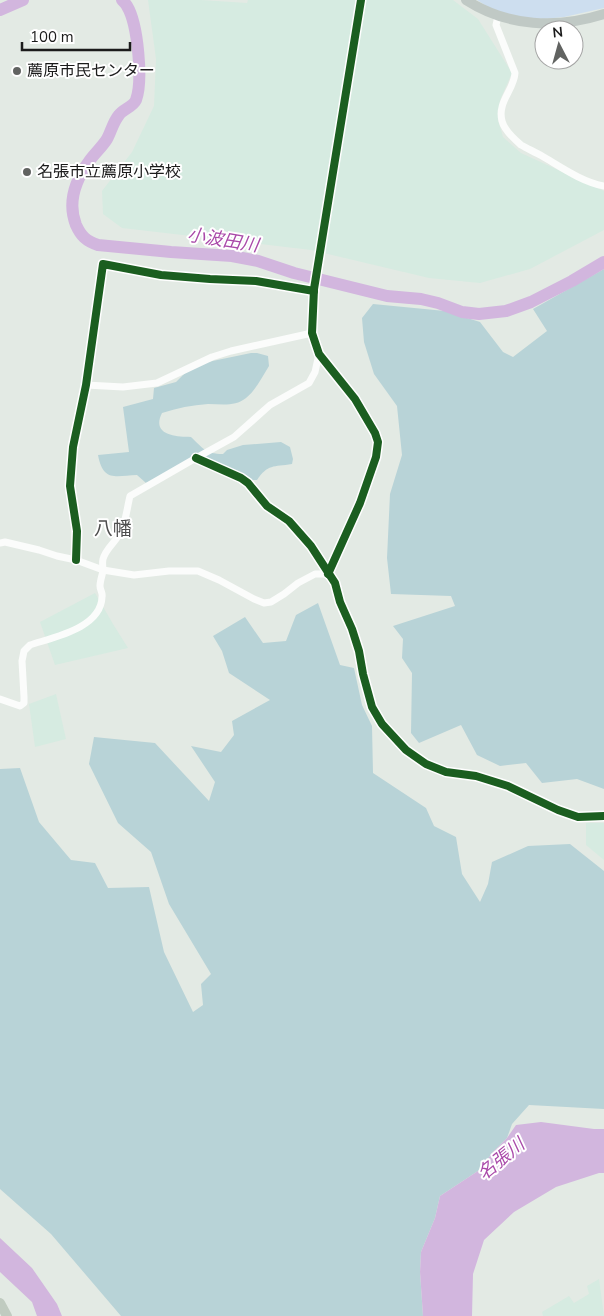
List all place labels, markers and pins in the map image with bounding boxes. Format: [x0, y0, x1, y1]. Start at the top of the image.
place label: 薦原市民センター [27, 60, 155, 82]
marker: 薦原市民センター [11, 65, 23, 77]
place label: 名張市立薦原小学校 [37, 161, 181, 183]
marker: 名張市立薦原小学校 [21, 166, 33, 178]

